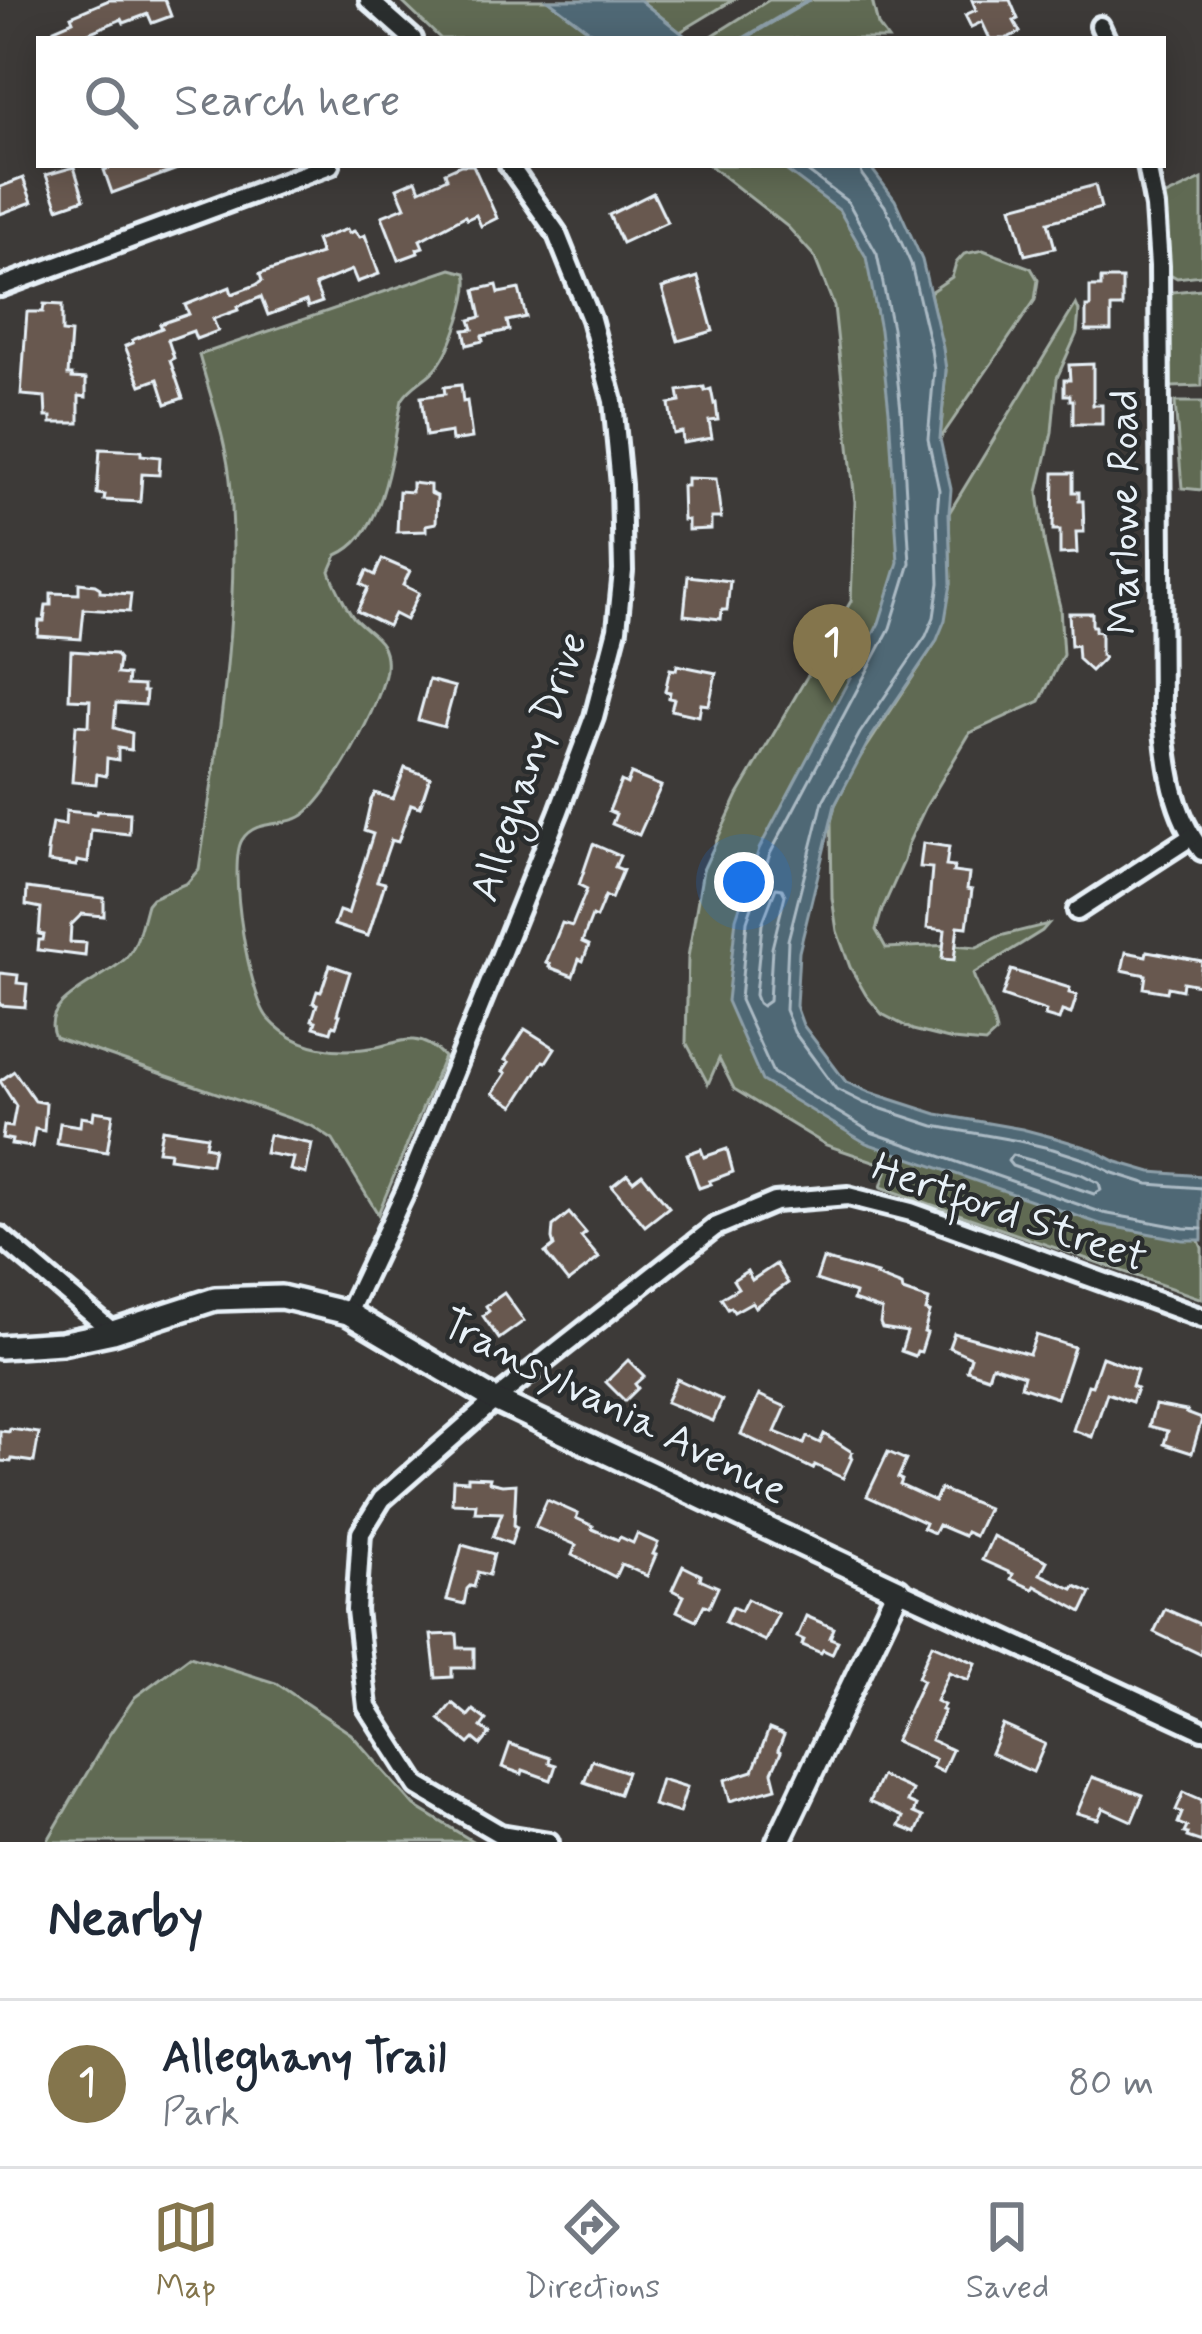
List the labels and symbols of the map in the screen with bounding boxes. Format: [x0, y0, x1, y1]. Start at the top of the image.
street label: Marlowe Road [1098, 389, 1153, 635]
pin: 1 [793, 604, 871, 703]
street label: Alleghany Drive [458, 625, 605, 910]
your location [714, 852, 774, 912]
street label: Hertford Street [863, 1141, 1154, 1290]
street label: Transylvania Avenue [432, 1297, 796, 1519]

